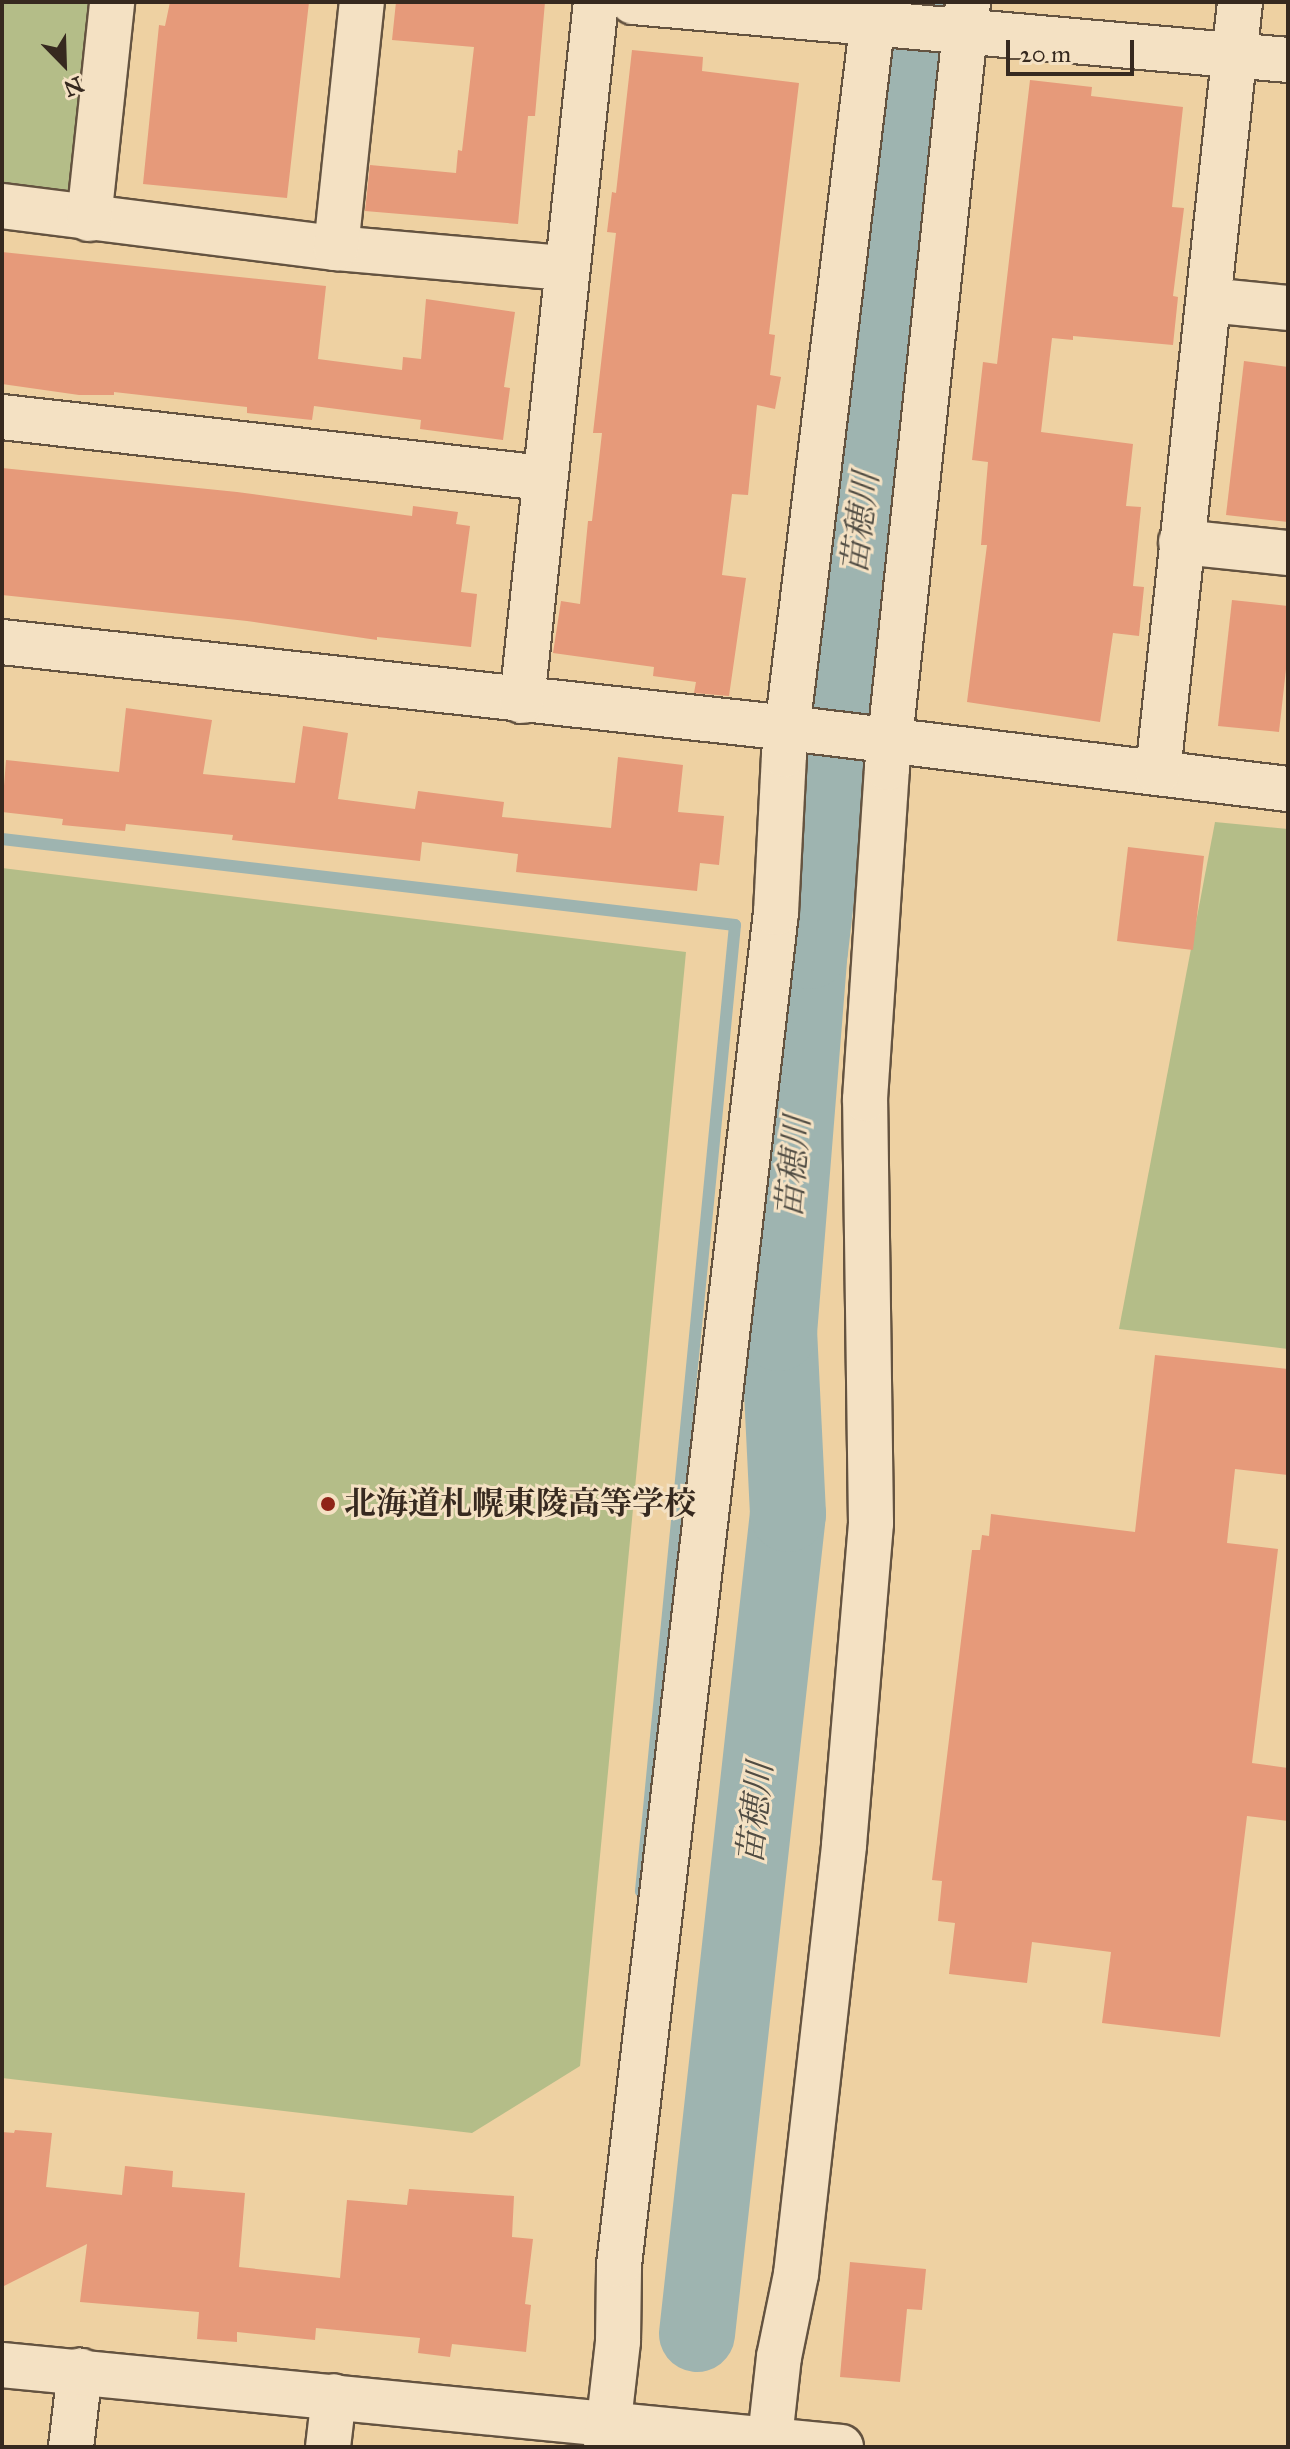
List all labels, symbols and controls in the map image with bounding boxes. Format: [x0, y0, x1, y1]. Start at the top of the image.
north arrow [24, 24, 104, 104]
scale bar [1010, 24, 1138, 74]
text: 20 m [1020, 39, 1071, 69]
text: N [60, 70, 87, 103]
water label: 苗穂川 [834, 470, 886, 576]
water label: 苗穂川 [768, 1114, 818, 1220]
place label: 北海道札幌東陵高等学校 [344, 1485, 696, 1523]
marker: 北海道札幌東陵高等学校 [319, 1495, 337, 1513]
water label: 苗穂川 [729, 1760, 781, 1866]

